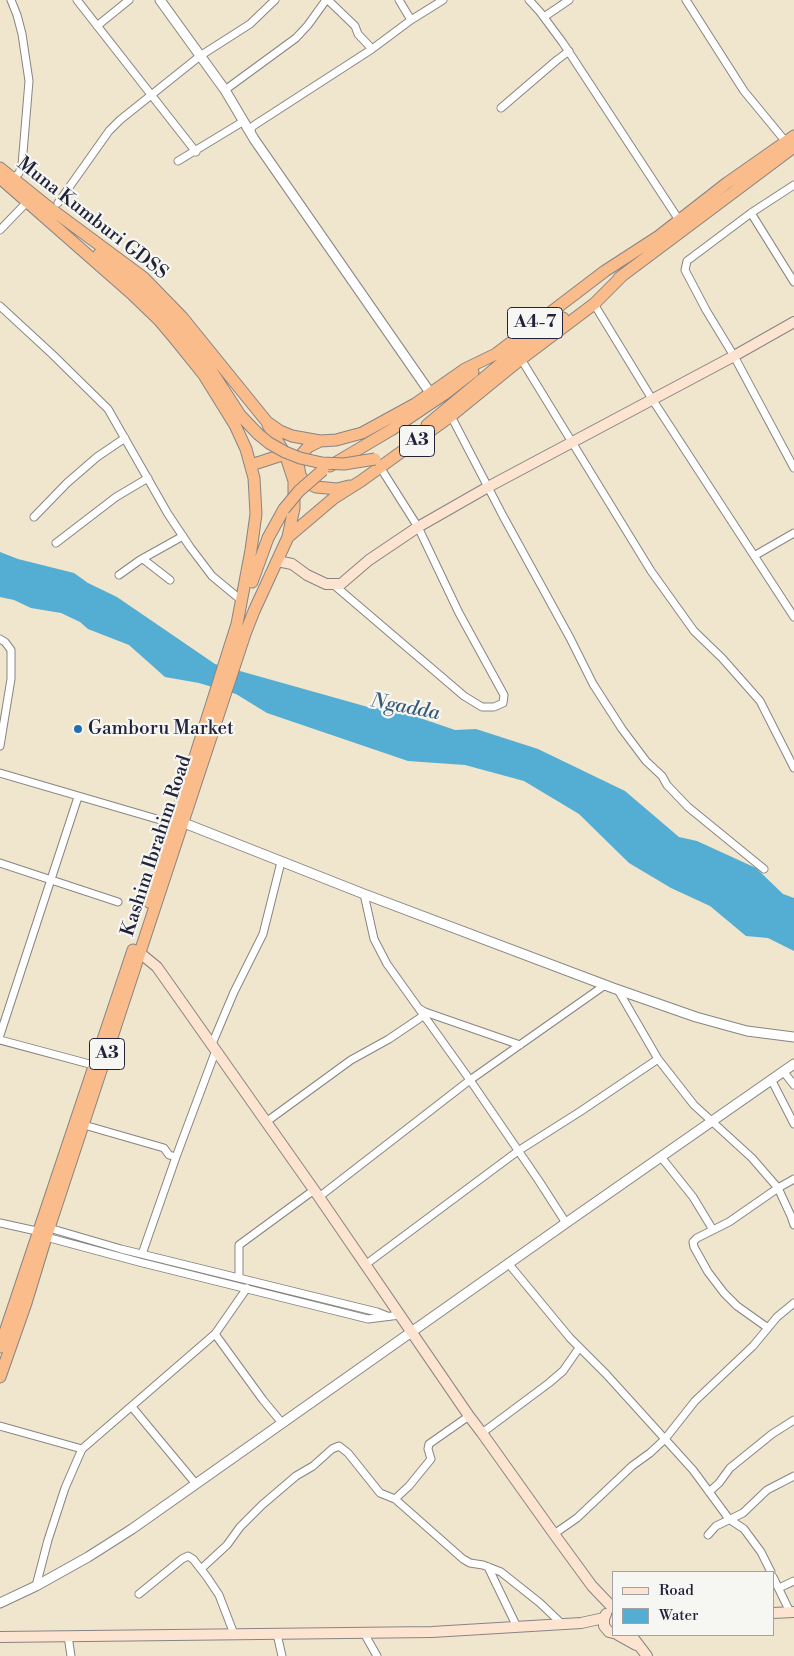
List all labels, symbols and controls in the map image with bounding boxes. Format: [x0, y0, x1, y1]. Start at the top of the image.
street label: Muna Kumburi GDSS [12, 153, 172, 285]
road number: A4-7 [508, 307, 562, 338]
road number: A3 [400, 426, 434, 456]
water label: Ngadda [368, 690, 442, 726]
place label: Gamboru Market [88, 718, 234, 740]
marker: Gamboru Market [72, 723, 84, 735]
street label: Kashim Ibrahim Road [117, 753, 197, 939]
road number: A3 [90, 1038, 124, 1070]
legend [612, 1571, 774, 1636]
text: Road [659, 1581, 694, 1600]
text: Water [659, 1606, 698, 1625]

